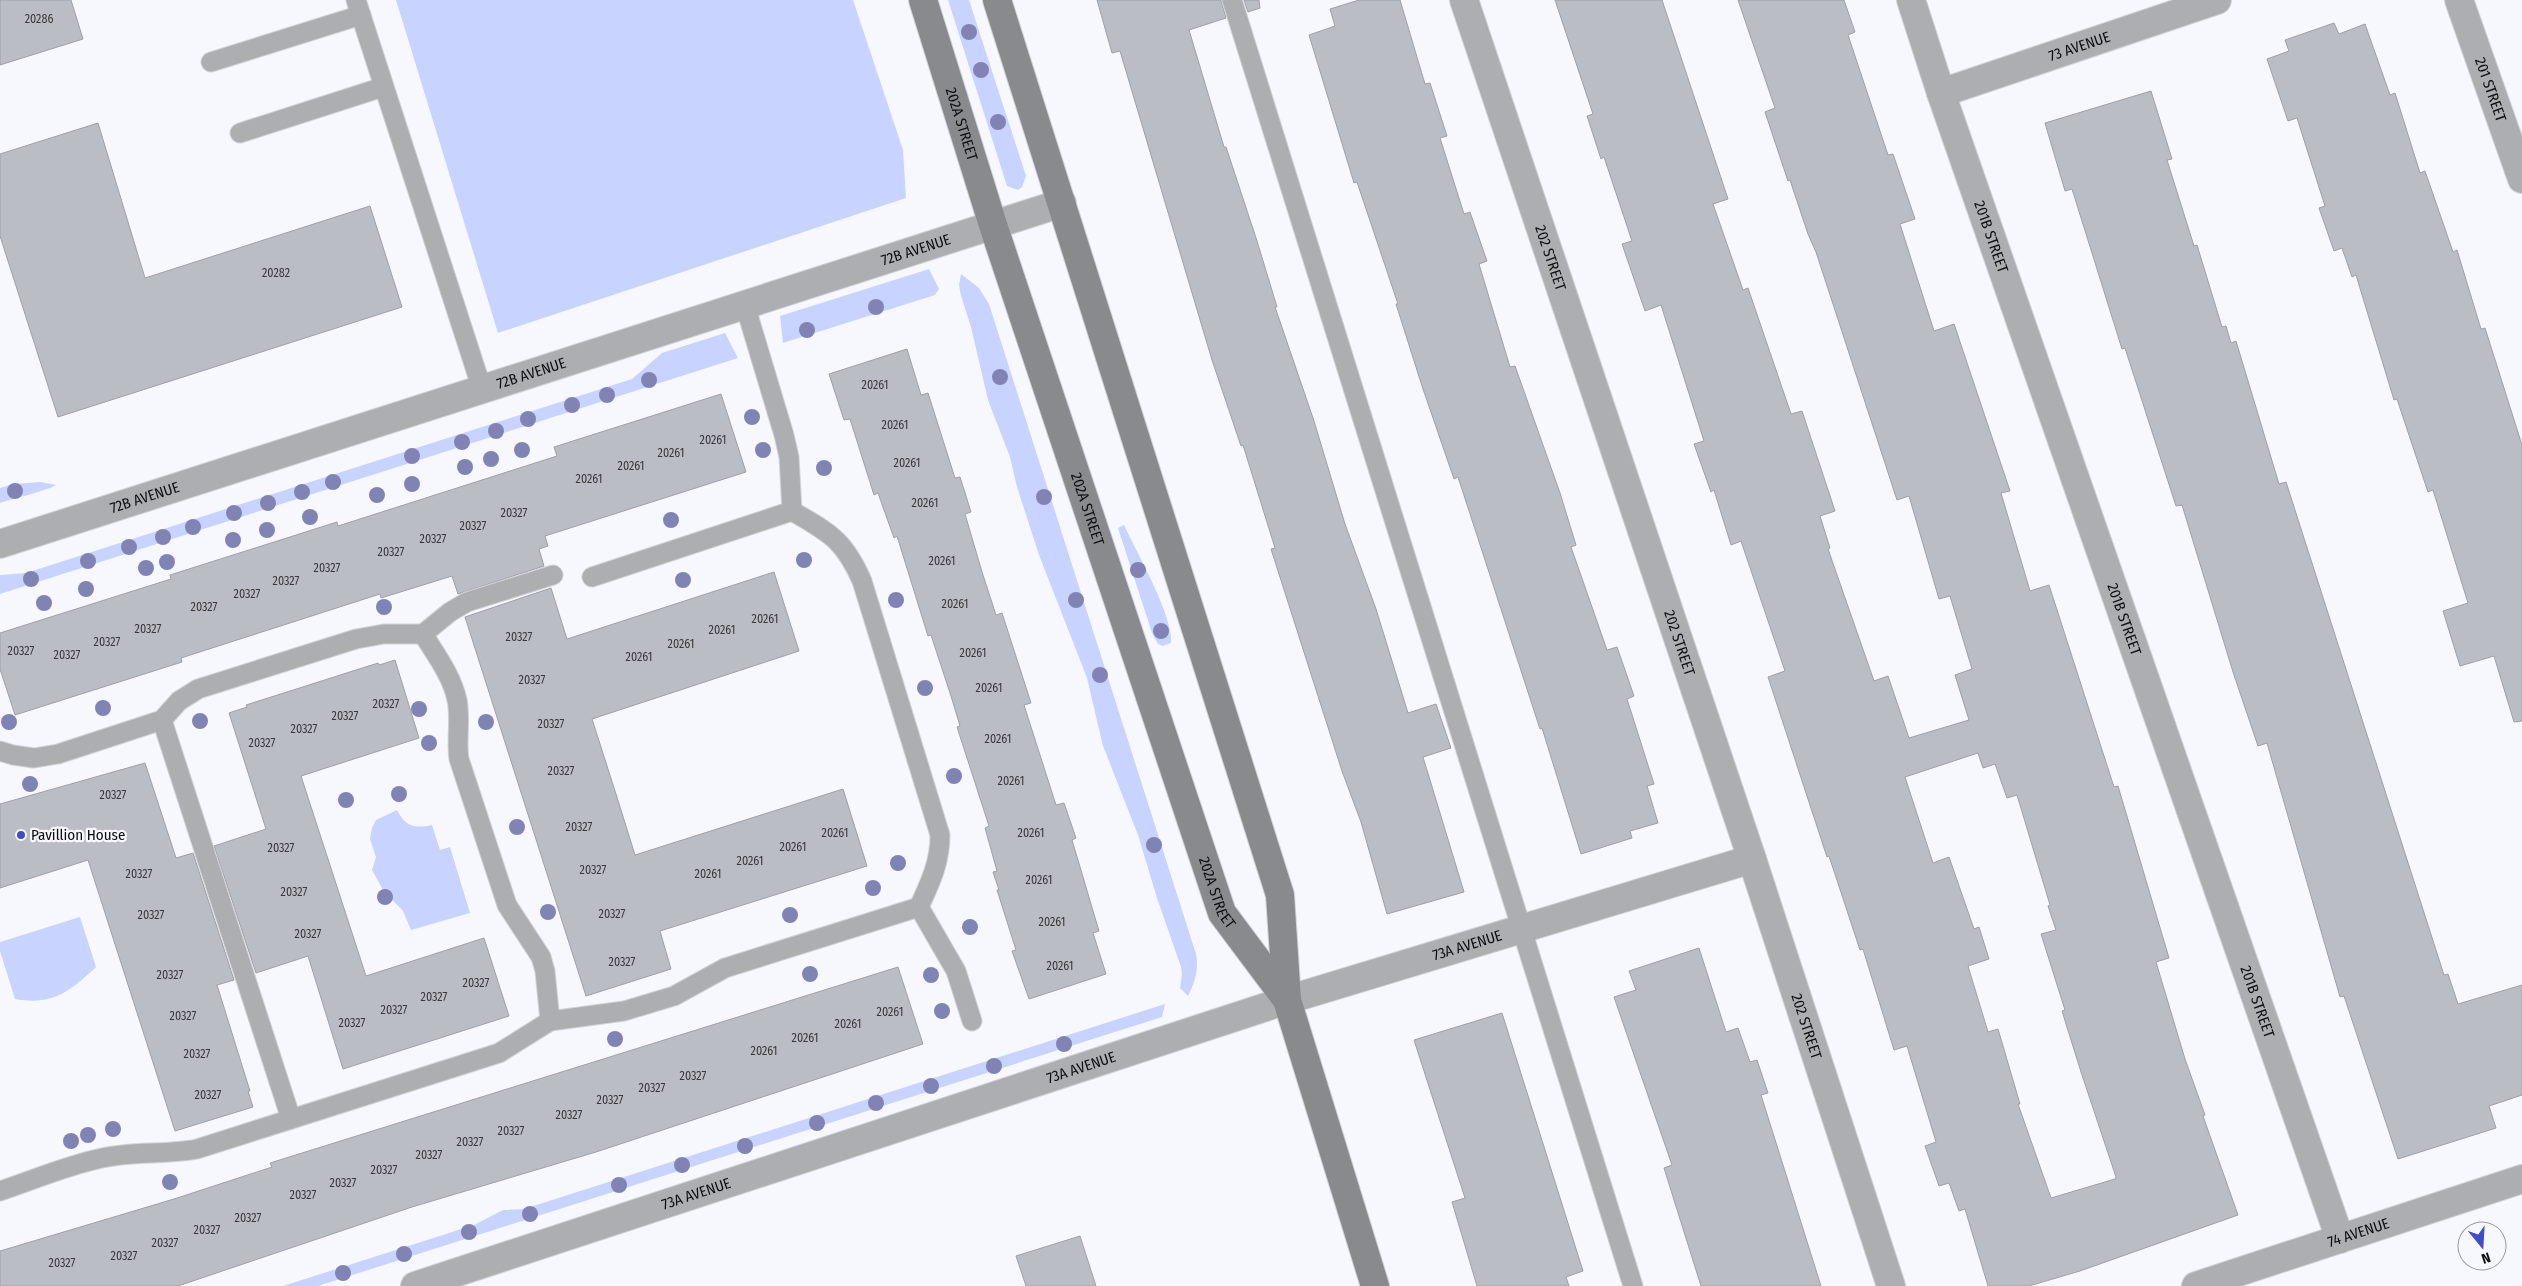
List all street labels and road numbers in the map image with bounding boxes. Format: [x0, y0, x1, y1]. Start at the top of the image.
street label: 73 AVENUE [2046, 28, 2112, 65]
street label: 201 STREET [2471, 55, 2510, 124]
street label: 202A STREET [942, 85, 981, 163]
street label: 201B STREET [1970, 198, 2012, 275]
street label: 202 STREET [1531, 223, 1570, 293]
street label: 72B AVENUE [879, 230, 953, 269]
street label: 72B AVENUE [494, 354, 568, 393]
street label: 202A STREET [1067, 470, 1108, 548]
street label: 72B AVENUE [108, 478, 182, 517]
street label: 201B STREET [2103, 581, 2145, 658]
street label: 202 STREET [1660, 608, 1699, 678]
street label: 202A STREET [1195, 855, 1239, 932]
street label: 73A AVENUE [1430, 926, 1504, 964]
street label: 201B STREET [2237, 963, 2278, 1040]
street label: 202 STREET [1787, 991, 1826, 1061]
street label: 73A AVENUE [1044, 1048, 1118, 1087]
street label: 73A AVENUE [659, 1174, 733, 1213]
street label: 74 AVENUE [2325, 1214, 2392, 1251]

